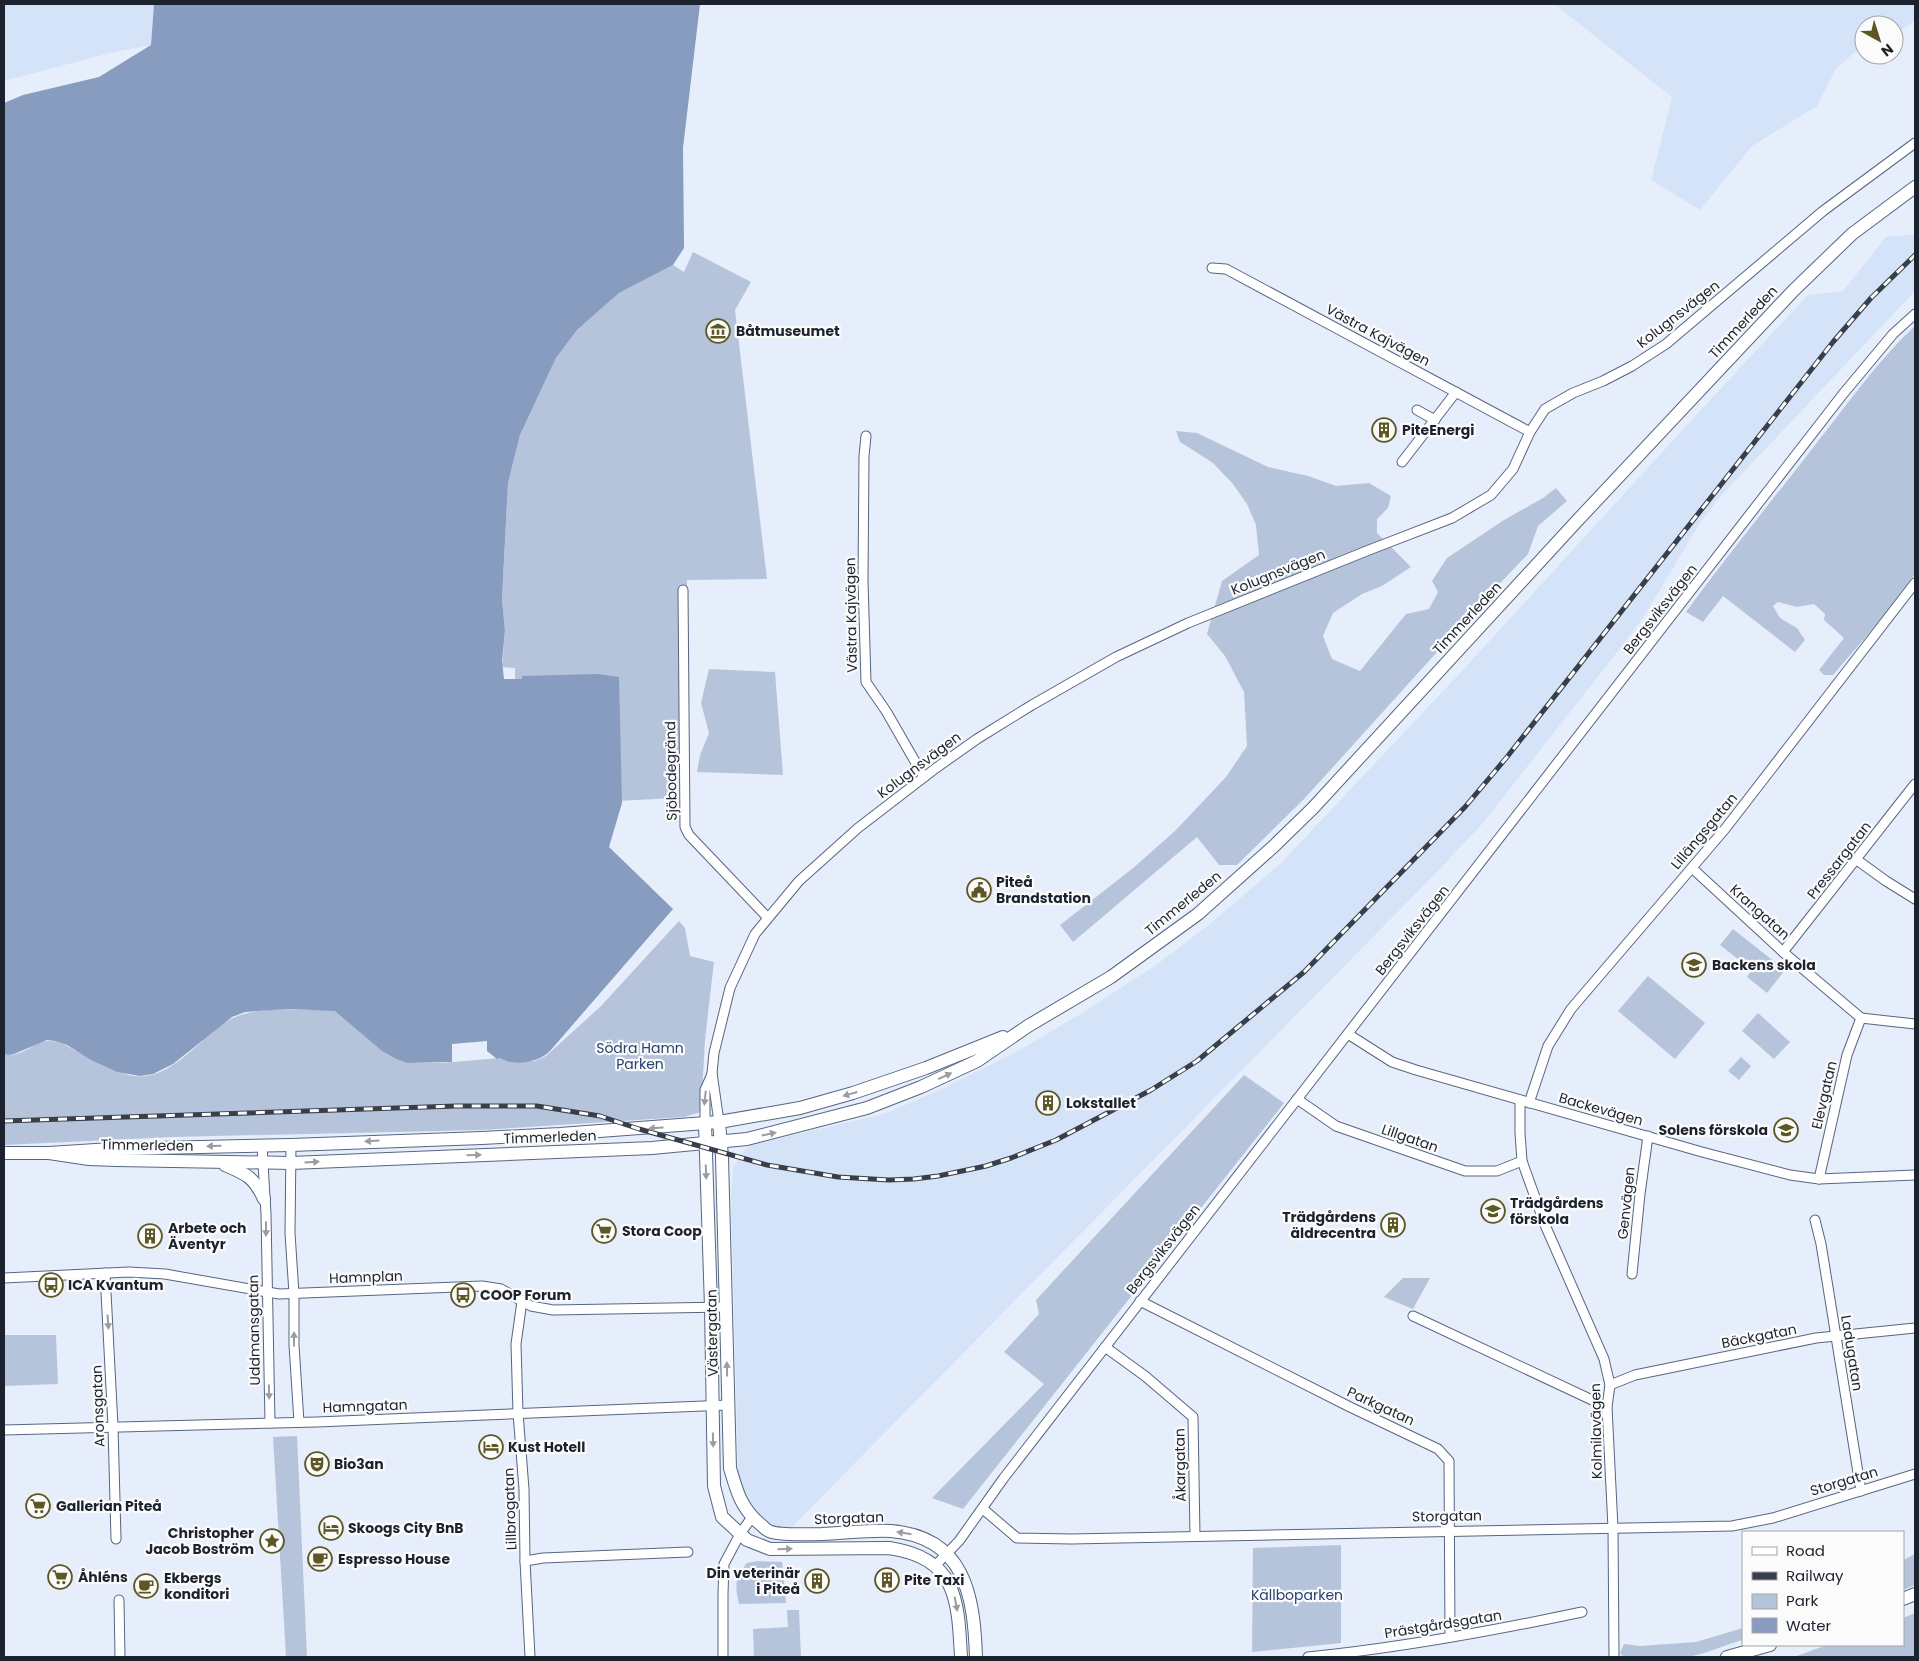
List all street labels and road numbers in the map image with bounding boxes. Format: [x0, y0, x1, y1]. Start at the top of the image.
street label: Kolugnsvägen [1632, 275, 1724, 353]
street label: Timmerleden [1704, 281, 1782, 363]
street label: Västra Kajvägen [1322, 299, 1434, 371]
street label: Kolugnsvägen [1228, 544, 1328, 600]
street label: Västra Kajvägen [840, 557, 862, 673]
street label: Bergsviksvägen [1618, 560, 1702, 658]
street label: Timmerleden [1428, 577, 1506, 659]
street label: Sjöbodegränd [660, 721, 682, 821]
street label: Kolugnsvägen [873, 727, 965, 803]
street label: Lillängsgatan [1666, 789, 1742, 873]
street label: Pressargatan [1802, 817, 1876, 903]
street label: Timmerleden [1141, 866, 1225, 940]
street label: Krangatan [1726, 880, 1794, 944]
street label: Bergsviksvägen [1370, 881, 1454, 979]
street label: Elevgatan [1806, 1059, 1842, 1131]
street label: Backevägen [1556, 1087, 1646, 1131]
street label: Lillgatan [1379, 1119, 1441, 1157]
street label: Timmerleden [503, 1125, 597, 1149]
street label: Timmerleden [100, 1134, 194, 1156]
street label: Genvägen [1612, 1166, 1640, 1240]
street label: Bergsviksvägen [1121, 1200, 1205, 1298]
street label: Hamnplan [329, 1266, 403, 1288]
street label: Uddmansgatan [243, 1274, 265, 1386]
street label: Västergatan [701, 1289, 723, 1377]
street label: Ladugatan [1836, 1314, 1868, 1392]
street label: Bäckgatan [1720, 1319, 1798, 1353]
street label: Aronsgatan [87, 1365, 109, 1447]
street label: Parkgatan [1344, 1382, 1418, 1430]
street label: Kolmilavägen [1585, 1383, 1607, 1479]
street label: Hamngatan [322, 1395, 408, 1417]
street label: Åkargatan [1169, 1428, 1191, 1502]
street label: Storgatan [1808, 1461, 1880, 1501]
street label: Lillbrogatan [499, 1467, 521, 1551]
street label: Storgatan [1412, 1505, 1482, 1527]
street label: Storgatan [814, 1507, 884, 1529]
street label: Prästgårdsgatan [1383, 1605, 1503, 1643]

